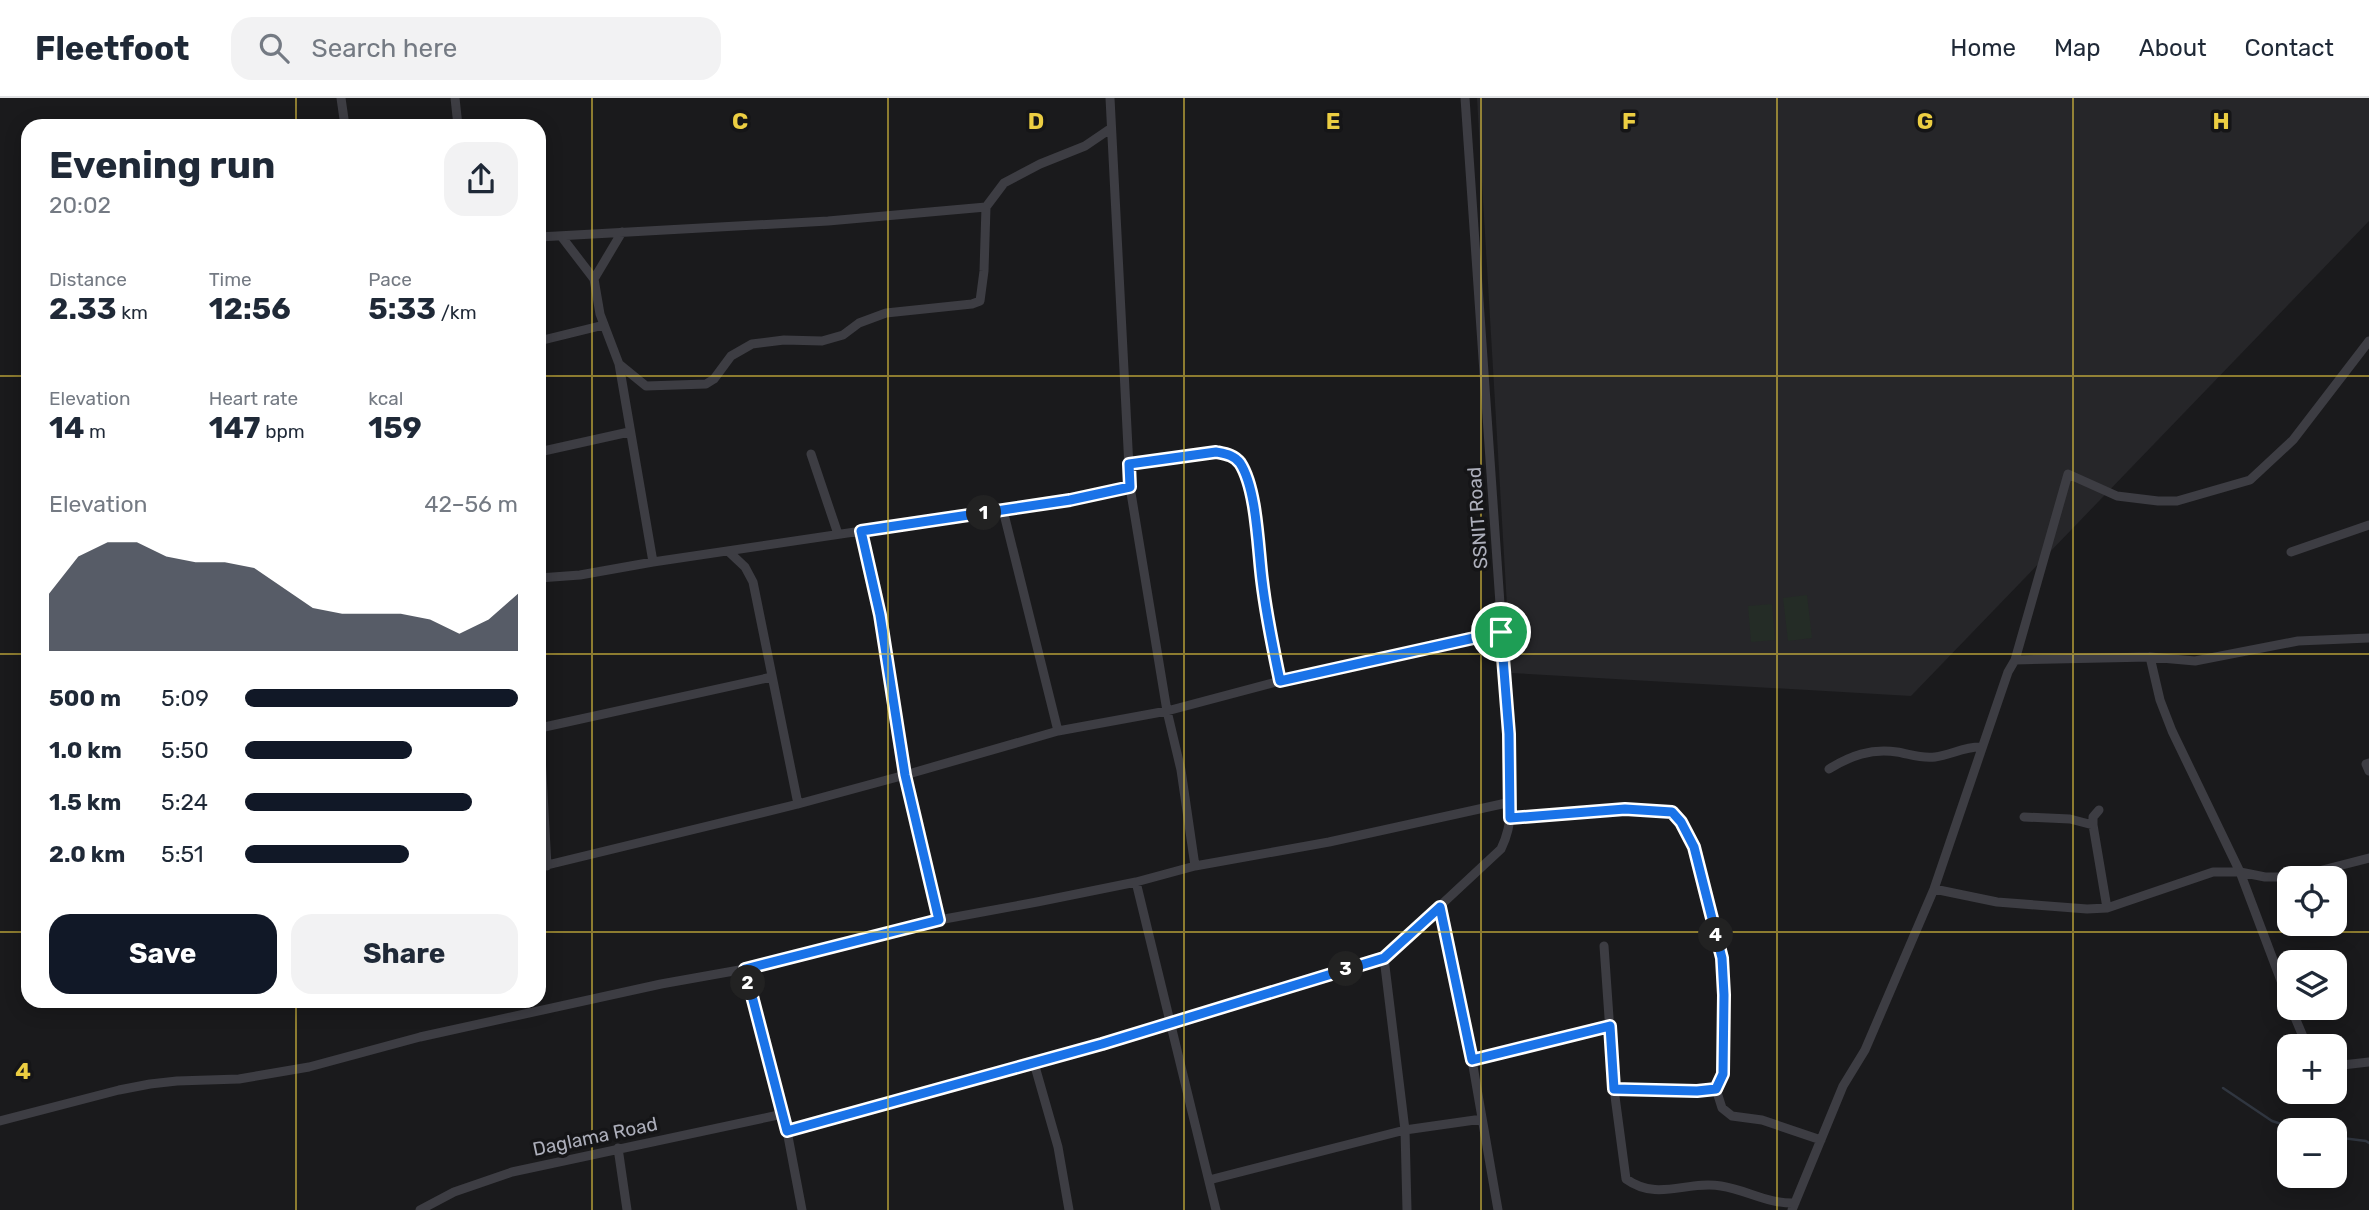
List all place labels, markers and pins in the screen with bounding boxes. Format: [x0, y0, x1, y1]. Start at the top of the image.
pin: 1 [967, 496, 1002, 530]
pin [1471, 602, 1531, 662]
pin: 4 [1698, 918, 1734, 952]
pin: 3 [1328, 952, 1364, 986]
pin: 2 [730, 966, 766, 1001]

